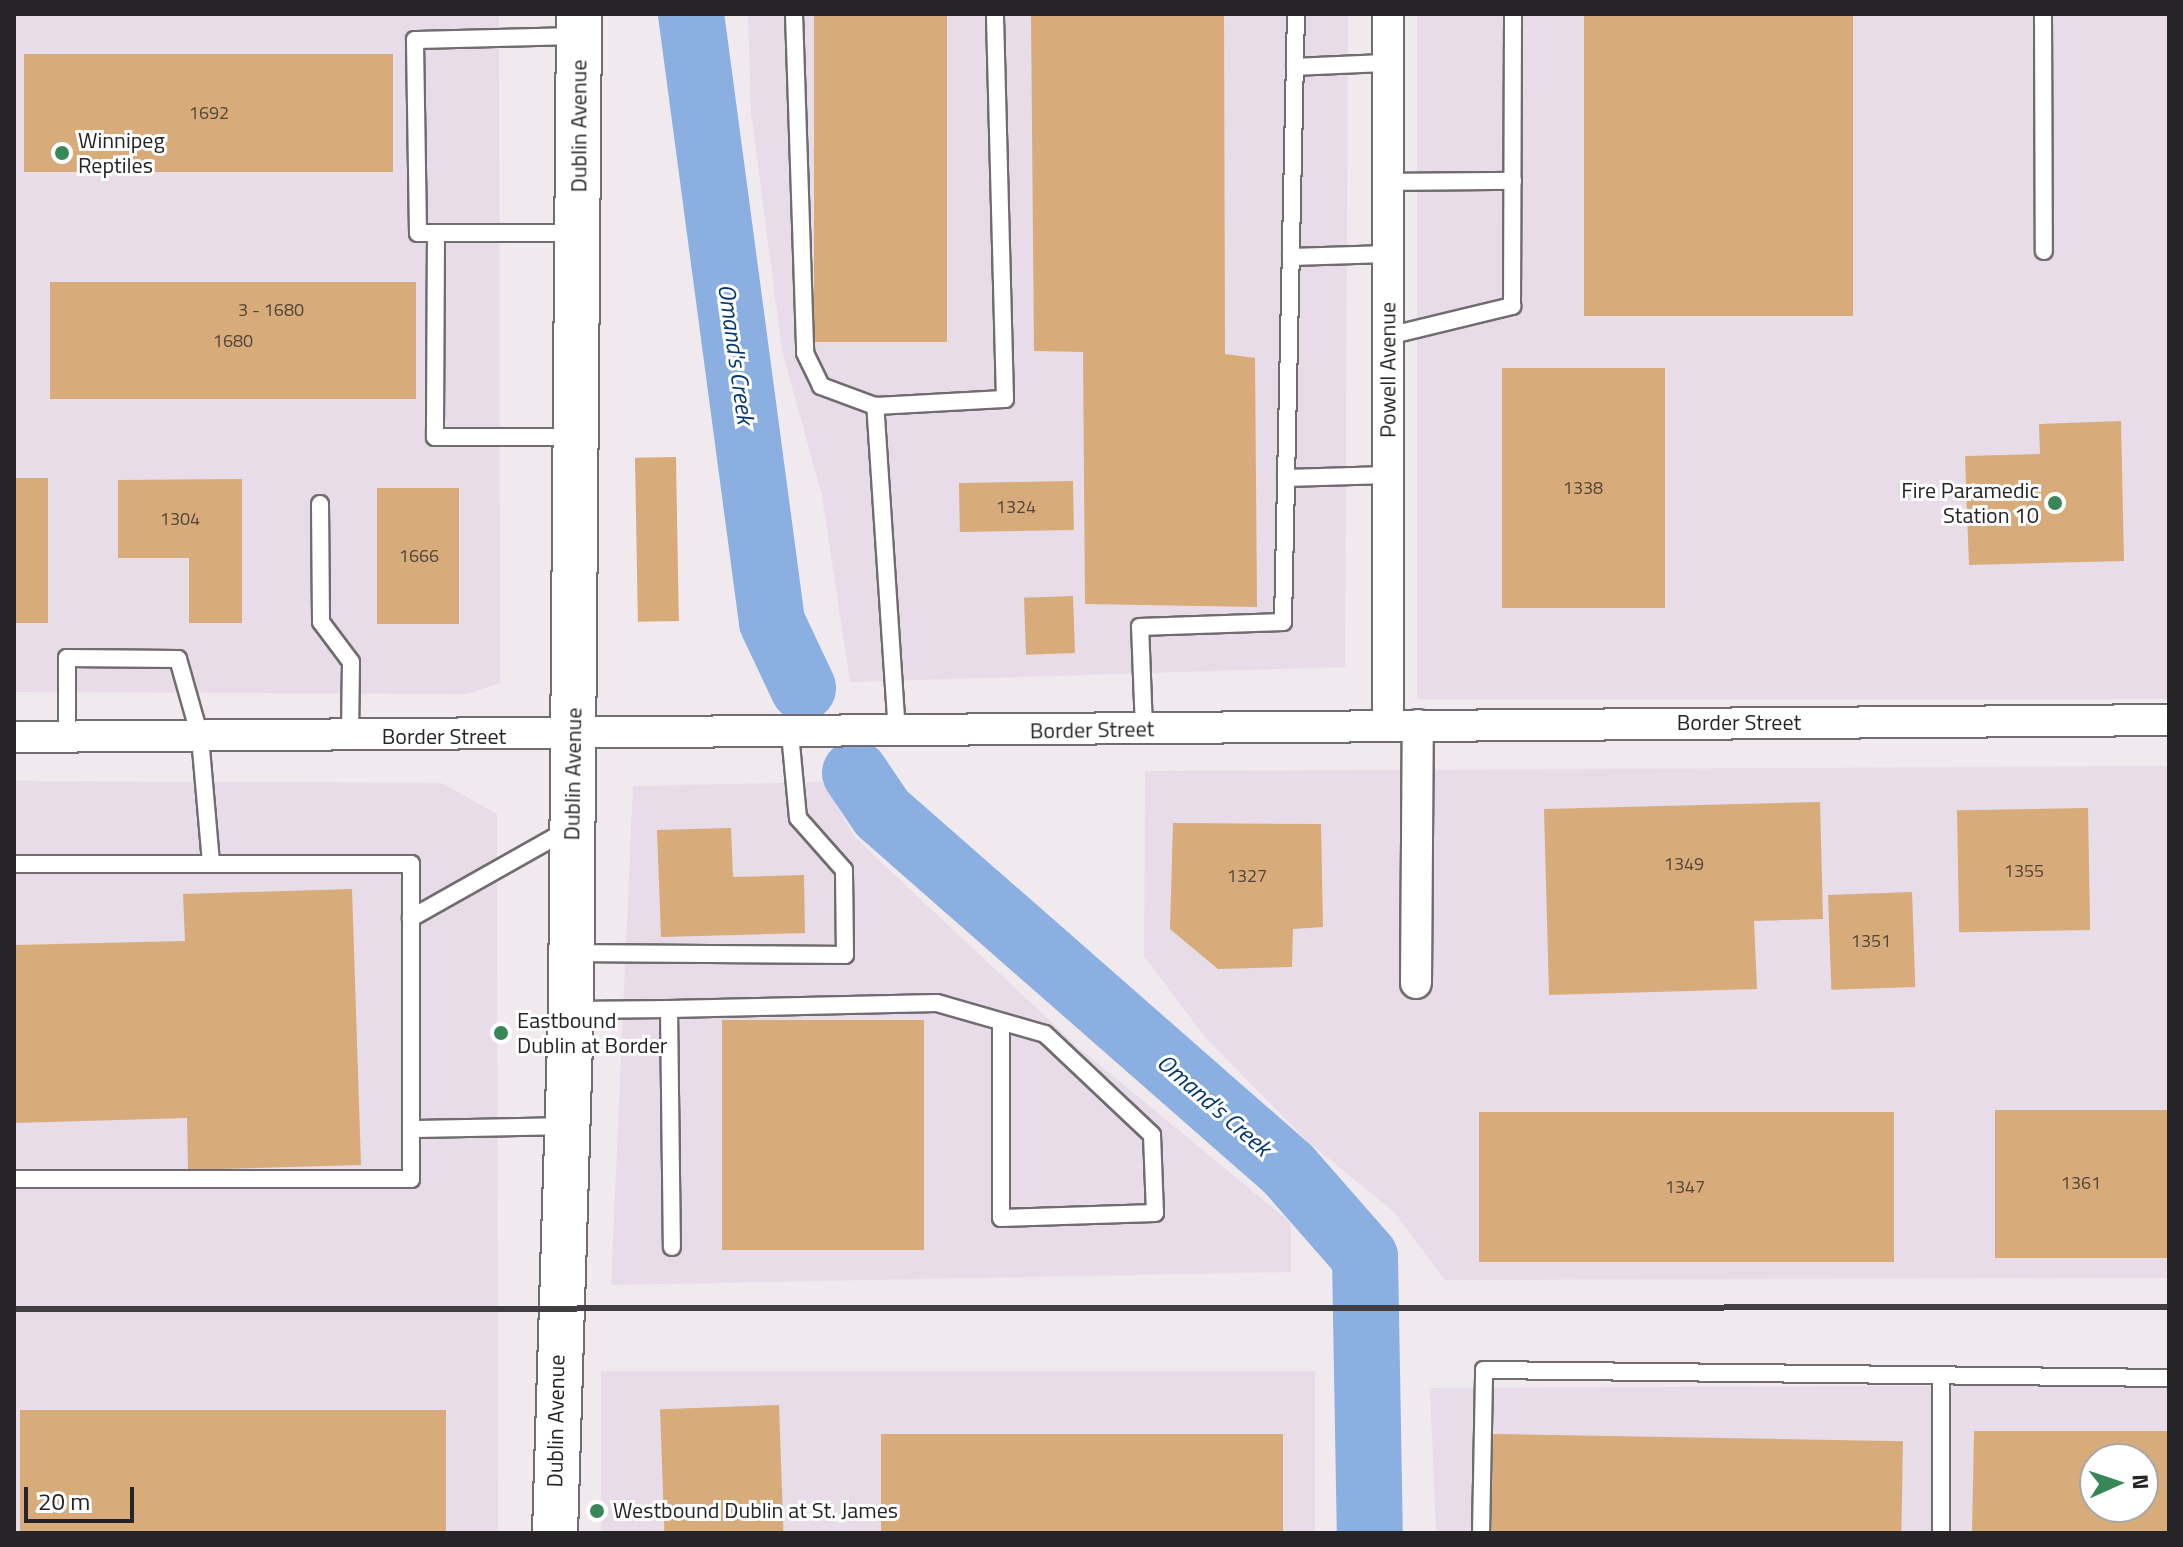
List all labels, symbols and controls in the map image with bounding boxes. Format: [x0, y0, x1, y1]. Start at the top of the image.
street label: Dublin Avenue [566, 60, 592, 192]
house number: 1692 [189, 102, 229, 124]
place label: Winnipeg Reptiles [78, 127, 165, 178]
marker: Winnipeg Reptiles [53, 144, 71, 162]
water label: Omand's Creek [712, 282, 760, 426]
house number: 3 - 1680 [238, 299, 304, 321]
street label: Powell Avenue [1375, 302, 1401, 438]
house number: 1680 [213, 330, 253, 352]
house number: 1338 [1563, 477, 1603, 499]
place label: Fire Paramedic Station 10 [1901, 477, 2039, 528]
marker: Fire Paramedic Station 10 [2046, 494, 2064, 512]
house number: 1324 [996, 496, 1036, 518]
house number: 1304 [160, 508, 200, 530]
house number: 1666 [399, 545, 439, 567]
street label: Dublin Avenue [559, 707, 587, 841]
street label: Border Street [1677, 710, 1801, 736]
street label: Border Street [1030, 716, 1154, 744]
street label: Border Street [382, 724, 506, 750]
house number: 1349 [1664, 853, 1704, 875]
house number: 1355 [2004, 860, 2044, 882]
house number: 1327 [1227, 865, 1267, 887]
house number: 1351 [1851, 930, 1891, 952]
place label: Eastbound Dublin at Border [517, 1007, 667, 1058]
marker: Eastbound Dublin at Border [492, 1024, 510, 1042]
water label: Omand's Creek [1151, 1048, 1277, 1162]
house number: 1361 [2061, 1172, 2101, 1194]
house number: 1347 [1665, 1176, 1705, 1198]
street label: Dublin Avenue [542, 1354, 570, 1488]
north arrow [2079, 1443, 2159, 1523]
scale bar [28, 1471, 138, 1521]
text: N [2124, 1473, 2158, 1490]
text: 20 m [38, 1483, 90, 1519]
place label: Westbound Dublin at St. James [613, 1498, 898, 1524]
marker: Westbound Dublin at St. James [588, 1502, 606, 1520]

